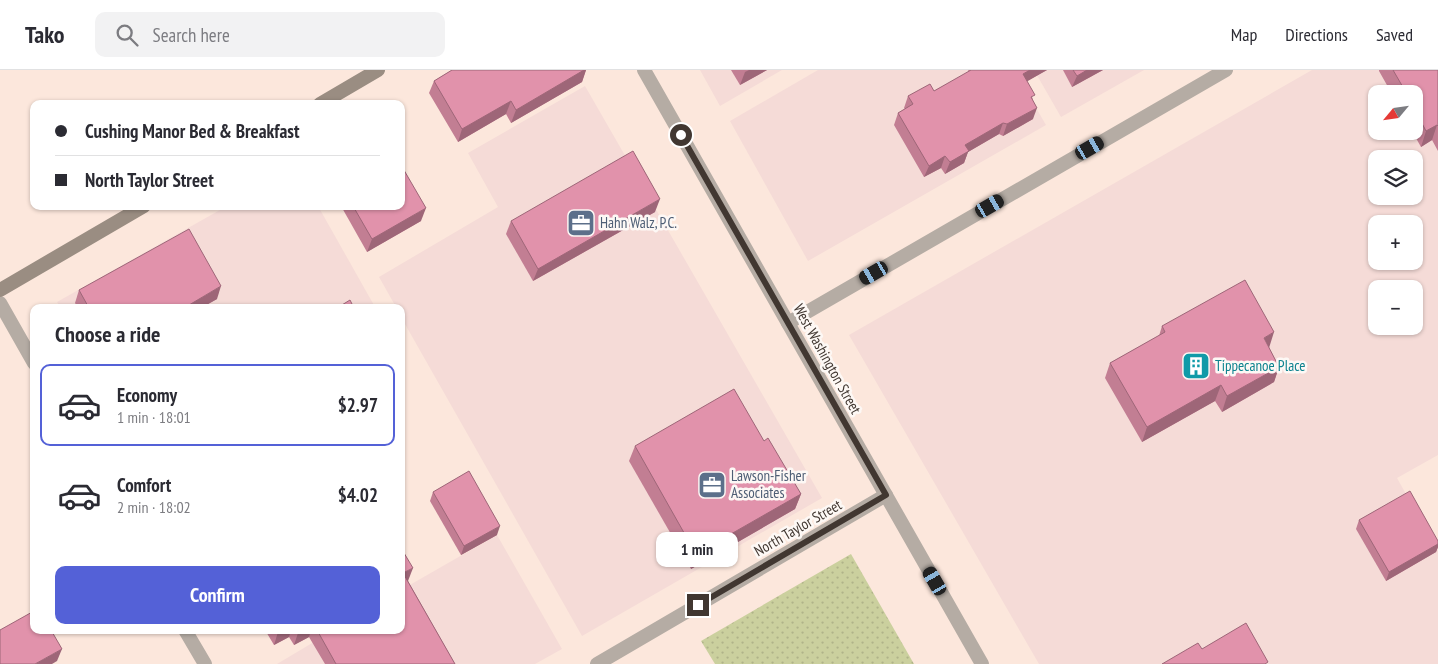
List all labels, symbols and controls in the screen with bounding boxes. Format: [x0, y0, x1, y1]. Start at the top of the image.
search box [95, 12, 445, 57]
text: Tako [25, 19, 65, 50]
icon: search [113, 21, 141, 49]
text: Search here [153, 23, 230, 47]
text: Map [1231, 23, 1257, 46]
text: Directions [1285, 23, 1348, 46]
text: Saved [1376, 23, 1413, 46]
north arrow [1368, 85, 1422, 140]
map controls [1368, 85, 1423, 335]
text: Cushing Manor Bed & Breakfast [85, 119, 299, 143]
route start [670, 124, 692, 146]
car [1073, 134, 1106, 162]
button: layers [1368, 150, 1423, 205]
text: North Taylor Street [85, 168, 214, 192]
car [973, 192, 1006, 220]
office icon: Hahn Walz, P.C. [566, 208, 596, 238]
place label: Hahn Walz, P.C. [600, 213, 677, 232]
button: + [1368, 215, 1423, 270]
car [857, 259, 890, 287]
button: − [1368, 280, 1423, 335]
street label: West Washington Street [789, 300, 865, 417]
text: Choose a ride [55, 320, 160, 348]
building icon: Tippecanoe Place [1181, 351, 1211, 381]
place label: Tippecanoe Place [1215, 356, 1305, 375]
icon: car [57, 383, 102, 428]
text: Economy [117, 383, 177, 407]
text: $2.97 [338, 393, 378, 417]
text: 1 min · 18:01 [117, 407, 191, 427]
place label: Lawson-Fisher Associates [731, 466, 807, 502]
office icon: Lawson-Fisher Associates [697, 470, 727, 500]
icon: car [57, 473, 102, 518]
text: Comfort [117, 473, 171, 497]
text: $4.02 [338, 483, 378, 507]
street label: North Taylor Street [751, 495, 845, 560]
text: 2 min · 18:02 [117, 497, 191, 517]
callout: 1 min [657, 532, 739, 568]
text: 1 min [681, 539, 713, 559]
car [921, 564, 948, 598]
button: Confirm [55, 566, 380, 624]
route end [687, 594, 709, 616]

